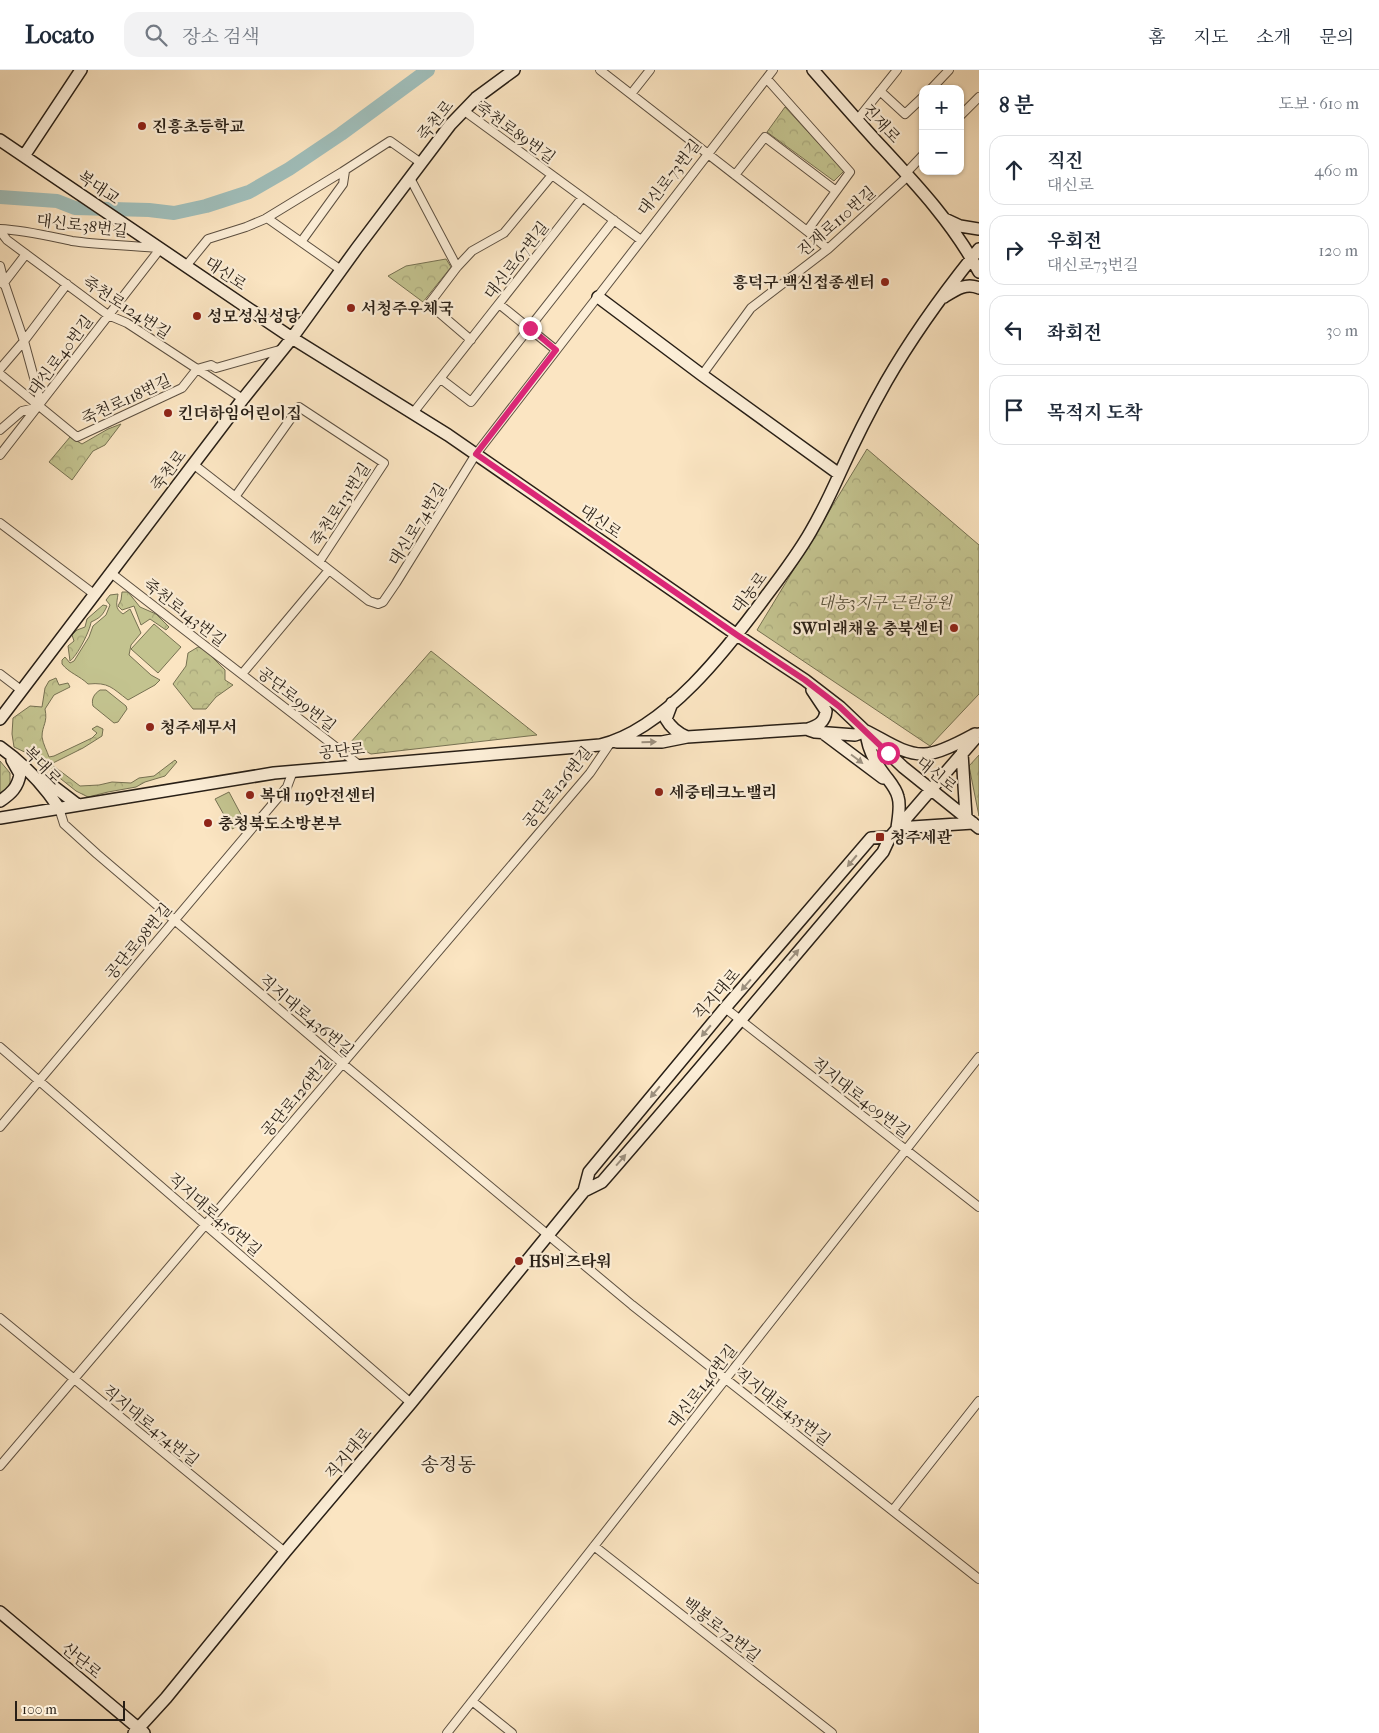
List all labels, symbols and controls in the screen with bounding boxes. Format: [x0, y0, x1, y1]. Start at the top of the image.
search box [124, 12, 474, 57]
text: Locato [25, 21, 94, 49]
icon: search [142, 21, 170, 49]
text: 장소 검색 [182, 26, 260, 48]
text: 홈 [1148, 27, 1166, 48]
text: 지도 [1194, 27, 1228, 48]
text: 소개 [1256, 27, 1291, 48]
text: 문의 [1319, 27, 1354, 48]
map controls [919, 85, 964, 175]
button: + [919, 85, 964, 130]
text: 8 분 [999, 93, 1034, 117]
text: 도보 · 610 m [1278, 94, 1359, 113]
street label: 죽천로 [413, 96, 458, 144]
street label: 죽천로89번길 [472, 97, 559, 168]
street label: 진재로 [859, 100, 905, 147]
place label: 진흥초등학교 [152, 117, 245, 136]
marker: 진흥초등학교 [136, 120, 148, 132]
button: − [919, 130, 964, 175]
street label: 대신로73번길 [634, 135, 705, 219]
text: 직진 [1047, 150, 1084, 172]
icon: ahead [1000, 156, 1028, 184]
text: 460 m [1314, 161, 1358, 180]
street label: 복대교 [74, 167, 123, 208]
text: 대신로 [1047, 175, 1093, 194]
street label: 진재로110번길 [793, 182, 879, 261]
street label: 대신로38번길 [35, 210, 129, 241]
street label: 대신로67번길 [480, 218, 553, 303]
text: 우회전 [1047, 230, 1102, 252]
icon: right [1000, 236, 1028, 264]
text: 120 m [1319, 241, 1358, 260]
street label: 대신로 [201, 253, 251, 295]
text: 대신로73번길 [1047, 255, 1139, 274]
street label: 죽천로124번길 [79, 272, 174, 343]
place label: 흥덕구 백신접종센터 [732, 273, 875, 292]
marker: 흥덕구 백신접종센터 [879, 276, 891, 288]
place label: 서청주우체국 [361, 299, 454, 318]
marker: 서청주우체국 [345, 302, 357, 314]
place label: 성모성심성당 [207, 307, 300, 326]
marker: 성모성심성당 [191, 310, 203, 322]
street label: 대신로40번길 [24, 311, 97, 399]
icon: left [1000, 316, 1028, 344]
route end [519, 317, 542, 340]
text: 30 m [1326, 321, 1358, 340]
text: 좌회전 [1047, 322, 1102, 344]
street label: 죽천로118번길 [78, 370, 174, 429]
icon: arrive [1000, 396, 1028, 424]
text: 목적지 도착 [1047, 402, 1143, 424]
place label: 킨더하임어린이집 [178, 404, 302, 423]
marker: 킨더하임어린이집 [162, 407, 174, 419]
street label: 죽천로 [147, 446, 190, 495]
street label: 죽천로131번길 [307, 459, 374, 549]
street label: 대신로74번길 [384, 479, 450, 569]
street label: 대신로 [576, 500, 626, 543]
street label: 대농로 [728, 568, 771, 617]
street label: 죽천로143번길 [140, 574, 230, 650]
park label: 대농3지구 근린공원 [818, 593, 953, 612]
place label: SW미래채움 충북센터 [793, 619, 944, 638]
marker: SW미래채움 충북센터 [948, 622, 960, 634]
street label: 공단로99번길 [254, 663, 340, 736]
place label: 청주세무서 [160, 718, 237, 737]
marker: 청주세무서 [144, 721, 156, 733]
one-way arrow [641, 738, 657, 746]
street label: 공단로 [318, 739, 367, 762]
street label: 복대로 [20, 742, 66, 789]
route start [877, 742, 900, 765]
street label: 공단로126번길 [519, 743, 596, 832]
street label: 대신로 [913, 752, 961, 797]
one-way arrow [850, 754, 864, 764]
place label: 세중테크노밸리 [669, 783, 777, 802]
place label: 복대 119안전센터 [260, 786, 376, 806]
marker: 세중테크노밸리 [653, 786, 665, 798]
marker: 복대 119안전센터 [244, 789, 256, 801]
place label: 충청북도소방본부 [218, 814, 342, 833]
marker: 충청북도소방본부 [202, 817, 214, 829]
place label: 청주세관 [890, 828, 952, 847]
marker: 청주세관 [874, 831, 886, 843]
one-way arrow [846, 854, 857, 867]
street label: 공단로98번길 [101, 899, 176, 983]
one-way arrow [789, 949, 800, 962]
street label: 직지대로 [689, 964, 744, 1024]
street label: 직지대로436번길 [256, 970, 358, 1060]
one-way arrow [740, 978, 752, 990]
one-way arrow [700, 1025, 711, 1038]
street label: 공단로126번길 [257, 1052, 336, 1141]
street label: 직지대로409번길 [808, 1053, 914, 1142]
one-way arrow [649, 1086, 660, 1099]
one-way arrow [615, 1155, 627, 1167]
street label: 직지대로456번길 [164, 1169, 265, 1260]
place label: HS비즈타워 [529, 1252, 612, 1271]
marker: HS비즈타워 [513, 1255, 525, 1267]
street label: 대신로146번길 [664, 1341, 741, 1432]
street label: 직지대로435번길 [731, 1363, 834, 1449]
street label: 직지대로474번길 [99, 1381, 203, 1470]
street label: 직지대로 [321, 1423, 376, 1483]
district label: 송정동 [420, 1454, 476, 1476]
street label: 백봉로72번길 [679, 1593, 764, 1666]
street label: 산단로 [58, 1638, 106, 1683]
scale bar [15, 1698, 125, 1721]
text: 100 m [22, 1701, 57, 1718]

